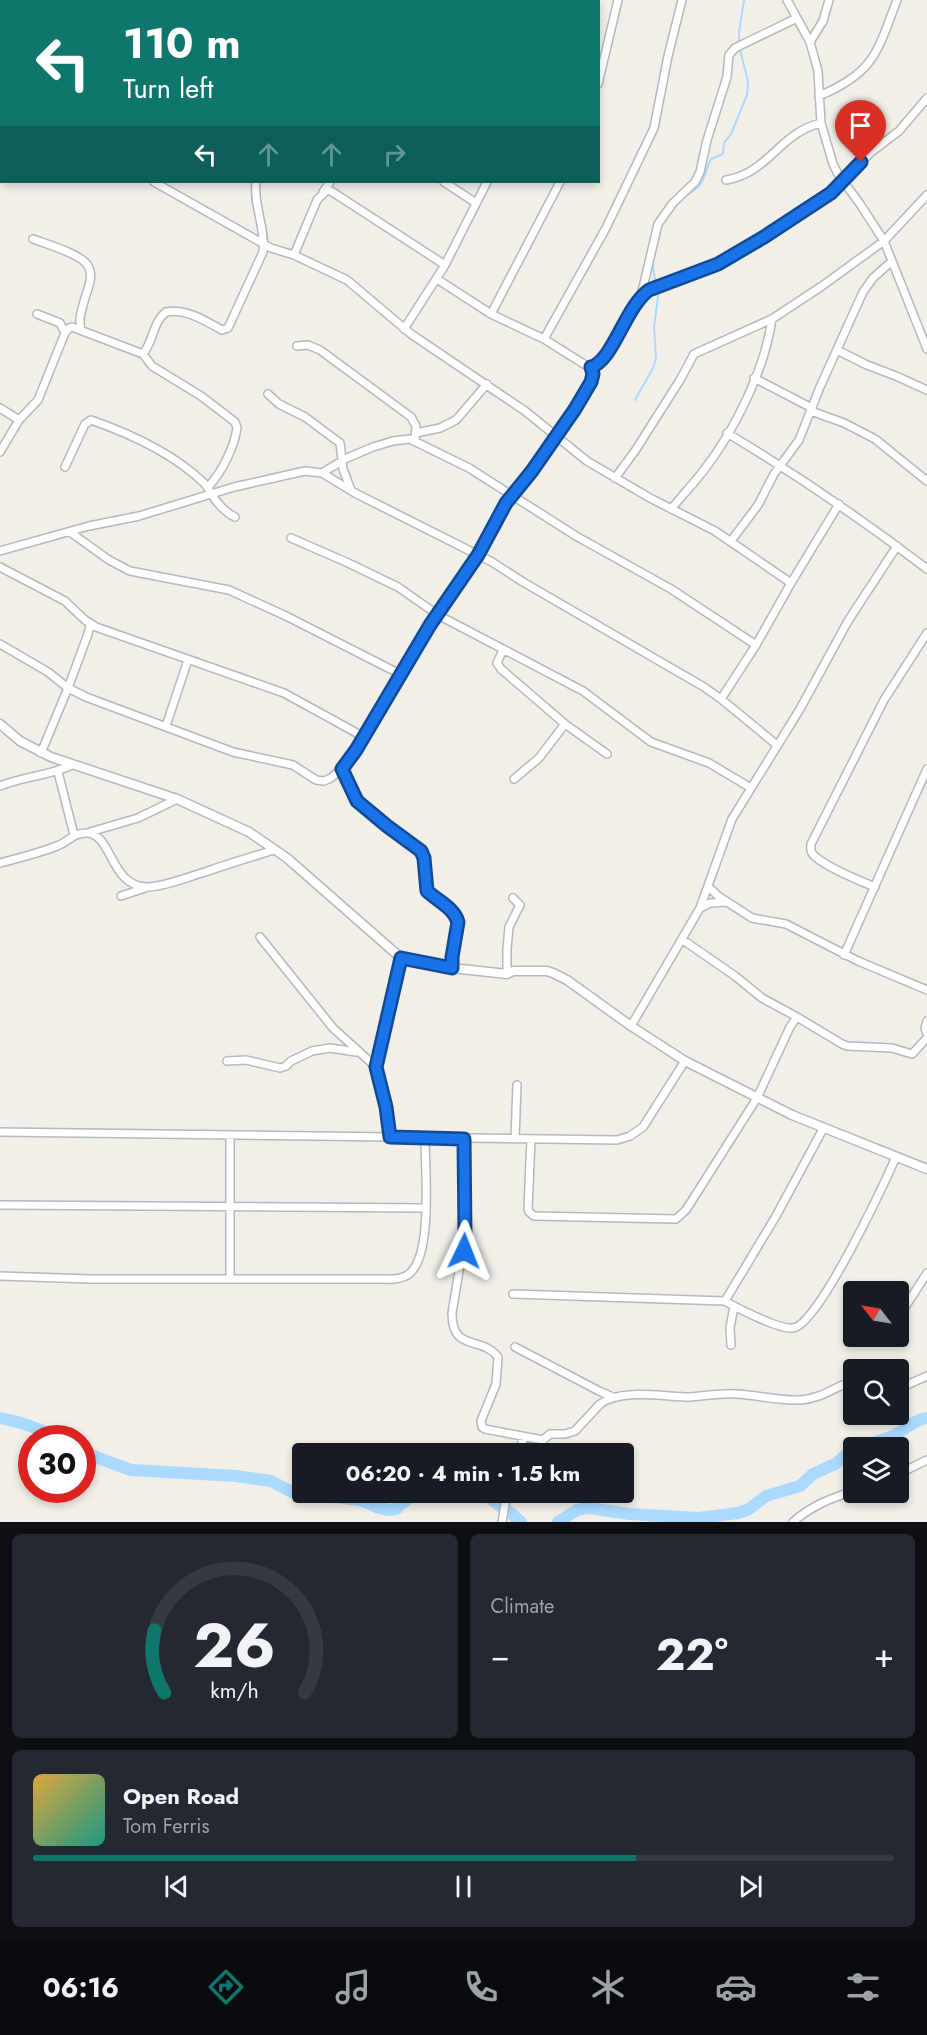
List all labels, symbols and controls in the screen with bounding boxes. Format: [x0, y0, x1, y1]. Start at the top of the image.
text: 110 m [123, 13, 241, 74]
icon: left [24, 24, 102, 102]
text: Turn left [123, 69, 213, 108]
pin [835, 100, 886, 162]
icon: arrive [844, 109, 877, 142]
icon: left [189, 138, 222, 171]
icon: ahead [252, 138, 285, 171]
icon: ahead [315, 138, 348, 171]
icon: right [378, 138, 411, 171]
position arrow [432, 1219, 496, 1283]
north arrow [843, 1281, 909, 1347]
map controls [843, 1281, 909, 1503]
button: search [843, 1359, 909, 1425]
speed limit sign: 30 [18, 1425, 96, 1503]
button: layers [843, 1437, 909, 1503]
text: 06:20 · 4 min · 1.5 km [346, 1457, 580, 1489]
text: Climate [491, 1592, 554, 1621]
text: 26 [193, 1600, 276, 1690]
text: 22° [656, 1622, 728, 1687]
text: − [491, 1632, 510, 1679]
text: + [874, 1632, 894, 1679]
text: km/h [211, 1675, 259, 1706]
text: Open Road [123, 1780, 239, 1812]
text: Tom Ferris [123, 1812, 210, 1841]
icon: previous [160, 1870, 193, 1903]
icon: pause [447, 1870, 480, 1903]
icon: next [734, 1870, 767, 1903]
icon: directions [205, 1966, 247, 2008]
icon: music [332, 1966, 374, 2008]
icon: phone [460, 1966, 502, 2008]
icon: climate [587, 1966, 629, 2008]
icon: car [715, 1966, 757, 2008]
icon: filters [842, 1966, 884, 2008]
text: 06:16 [43, 1968, 119, 2007]

